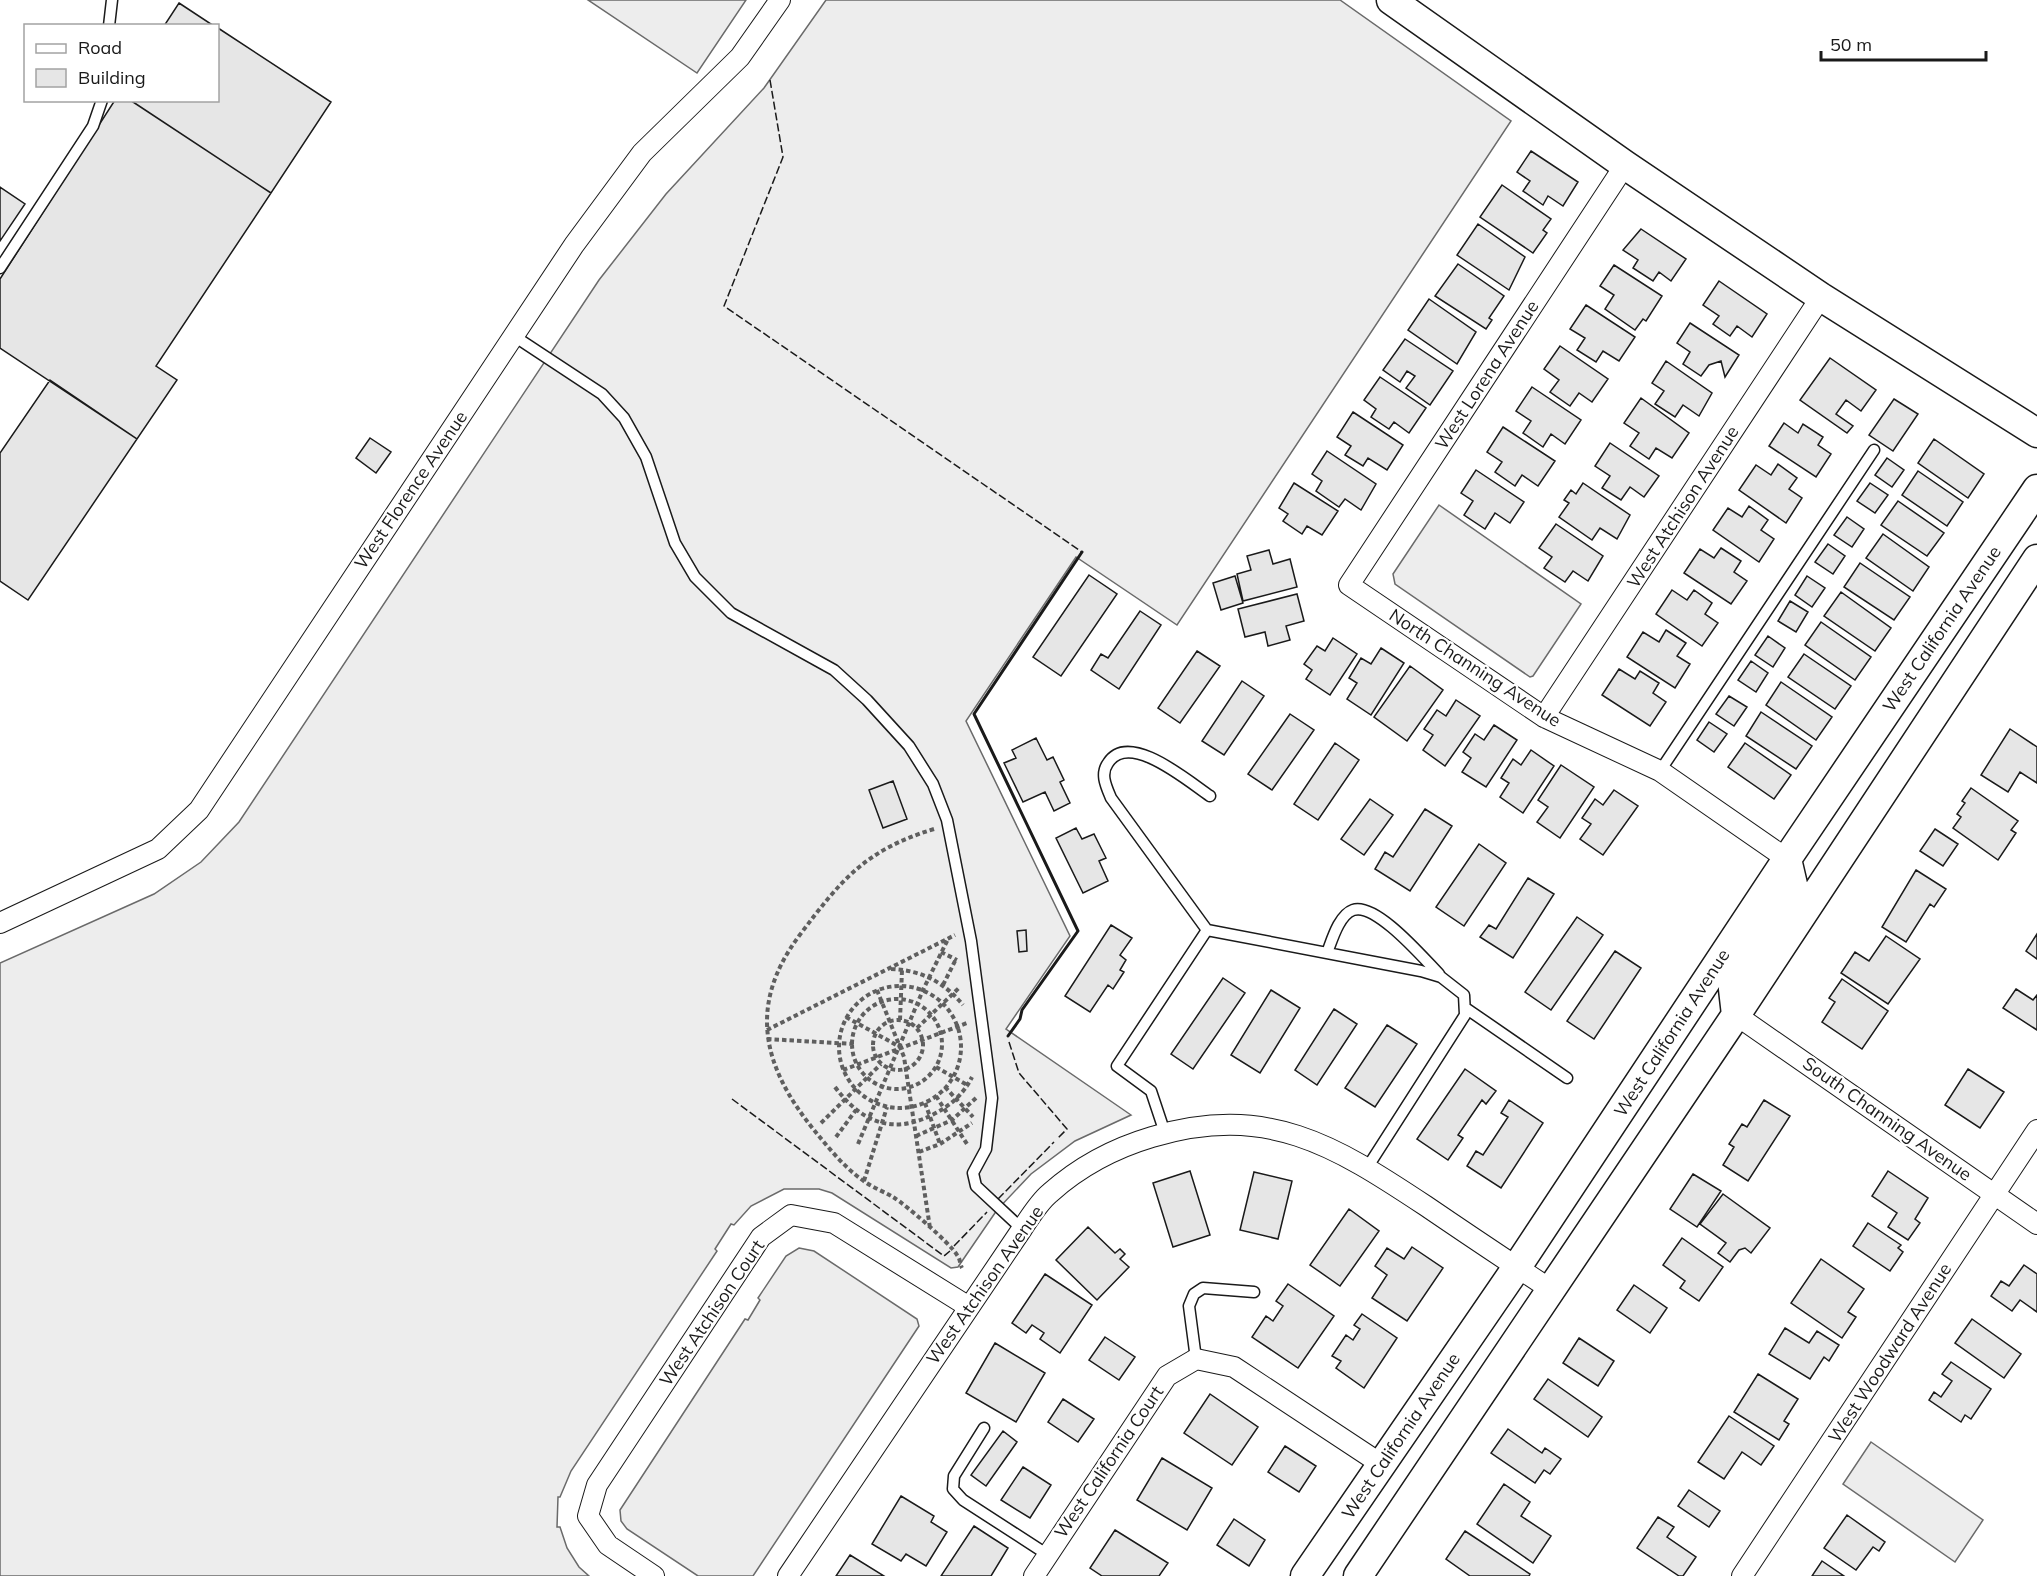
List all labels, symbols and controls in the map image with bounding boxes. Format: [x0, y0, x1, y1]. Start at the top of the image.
legend [24, 24, 219, 102]
scale bar [1821, 24, 1986, 62]
text: 50 m [1830, 33, 1872, 56]
text: Road [78, 36, 122, 59]
text: Building [78, 66, 146, 89]
street label: West Lorena Avenue [1430, 296, 1543, 454]
street label: West Florence Avenue [349, 406, 472, 573]
street label: West Atchison Avenue [1622, 421, 1744, 592]
street label: West California Avenue [1877, 541, 2006, 716]
street label: North Channing Avenue [1385, 603, 1565, 732]
street label: West California Avenue [1609, 944, 1735, 1121]
street label: South Channing Avenue [1798, 1051, 1976, 1186]
street label: West Atchison Avenue [921, 1201, 1048, 1369]
street label: West Atchison Court [654, 1235, 769, 1390]
street label: West Woodward Avenue [1823, 1258, 1956, 1447]
street label: West California Avenue [1336, 1348, 1465, 1523]
street label: West California Court [1049, 1381, 1168, 1542]

